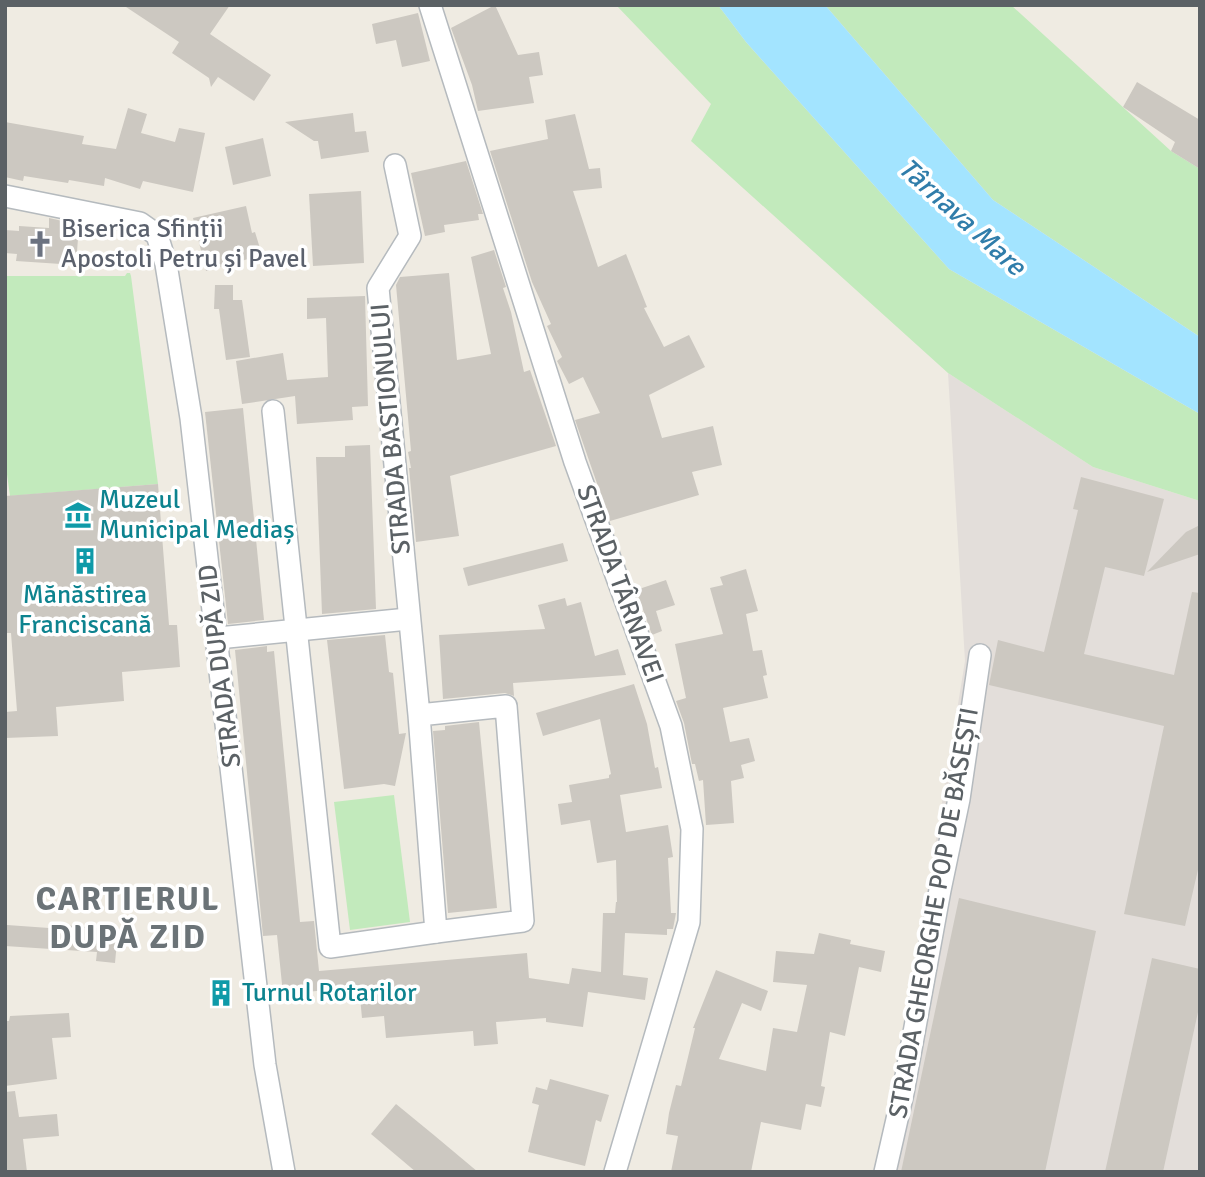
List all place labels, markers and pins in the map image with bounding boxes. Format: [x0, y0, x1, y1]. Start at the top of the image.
place label: Biserica Sfinții Apostoli Petru și Pavel [61, 213, 307, 275]
church icon: Biserica Sfinții Apostoli Petru și Pavel [25, 229, 55, 259]
place label: Muzeul Municipal Mediaș [99, 484, 295, 546]
museum icon: Muzeul Municipal Mediaș [63, 500, 93, 530]
building icon: Mănăstirea Franciscană [70, 546, 100, 576]
place label: Mănăstirea Franciscană [18, 579, 152, 641]
place label: Turnul Rotarilor [242, 977, 417, 1009]
building icon: Turnul Rotarilor [206, 978, 236, 1008]

